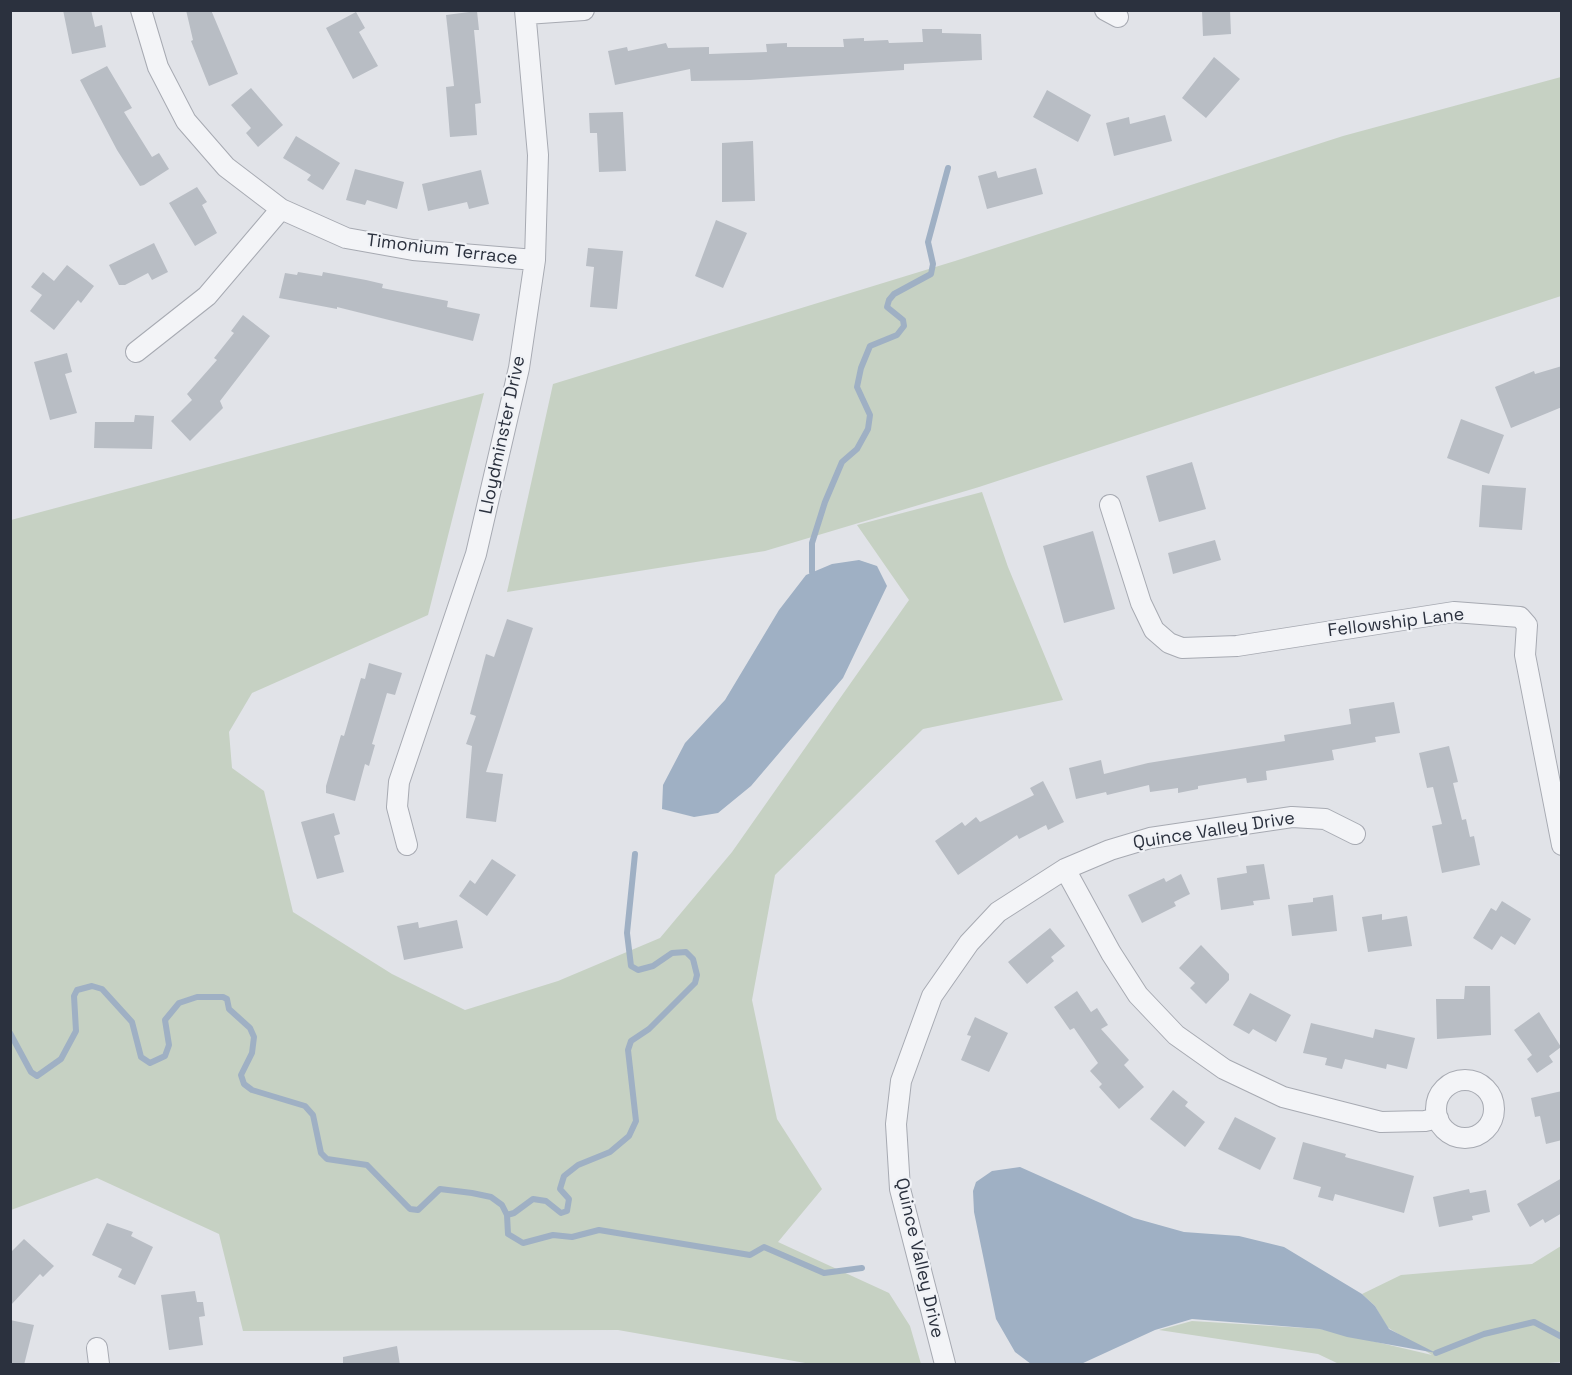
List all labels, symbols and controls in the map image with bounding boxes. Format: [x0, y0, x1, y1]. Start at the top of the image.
street label: Timonium Terrace [365, 230, 519, 270]
street label: Lloydminster Drive [476, 354, 530, 516]
street label: Fellowship Lane [1327, 604, 1465, 642]
street label: Quince Valley Drive [1131, 808, 1297, 854]
street label: Quince Valley Drive [890, 1176, 948, 1340]

